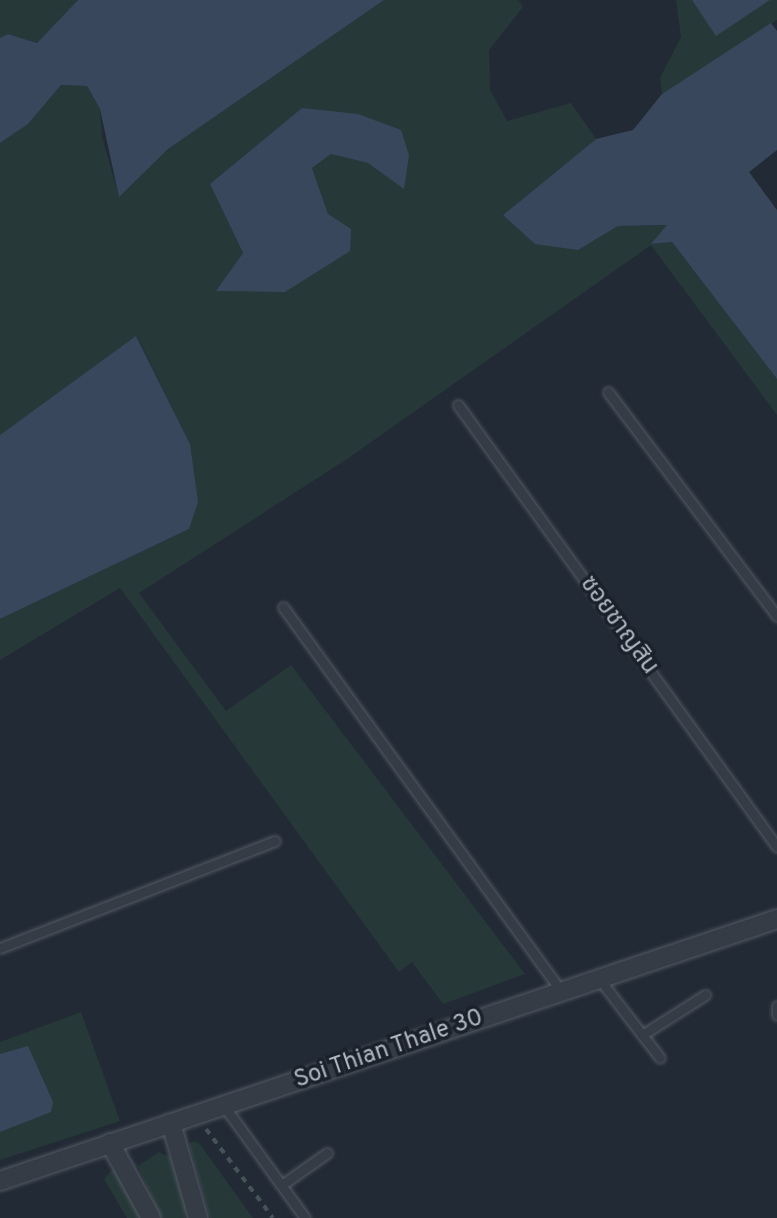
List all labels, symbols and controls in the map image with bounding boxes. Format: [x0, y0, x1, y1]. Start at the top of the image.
street label: ซอยชาญสิน [573, 571, 663, 681]
street label: Soi Thian Thale 30 [290, 1004, 488, 1096]

